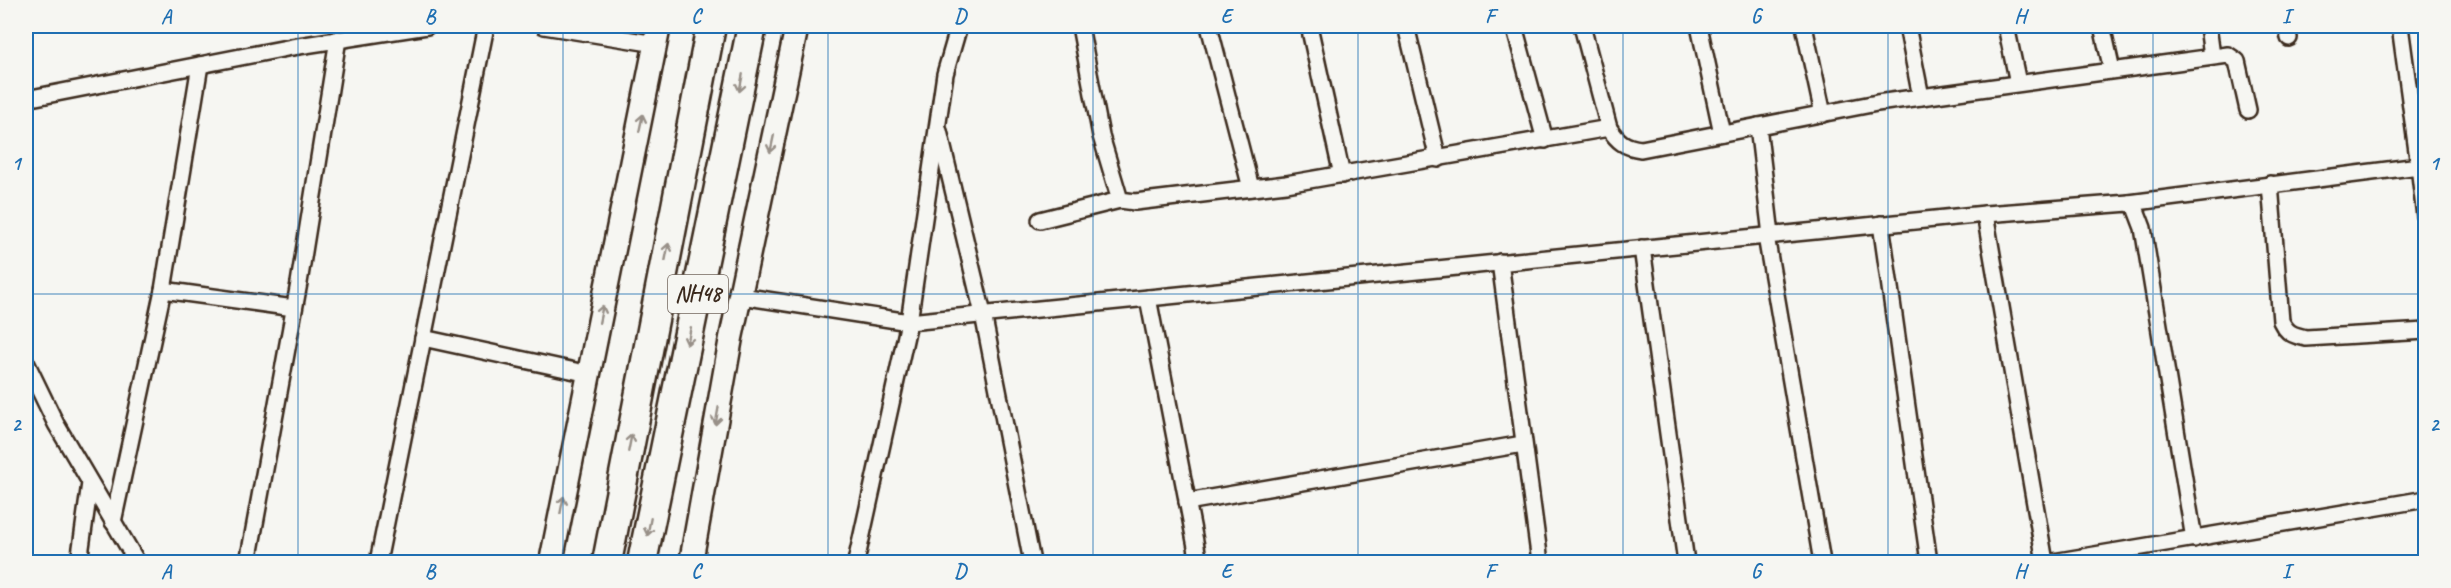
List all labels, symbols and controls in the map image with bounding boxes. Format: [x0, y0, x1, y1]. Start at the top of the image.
text: A [161, 4, 173, 29]
text: B [425, 4, 437, 29]
text: C [691, 4, 703, 29]
text: D [954, 4, 968, 29]
text: E [1221, 4, 1235, 29]
text: F [1485, 4, 1499, 29]
text: G [1751, 4, 1764, 29]
text: H [2014, 4, 2029, 29]
text: I [2282, 4, 2295, 29]
one-way arrow [735, 73, 746, 92]
one-way arrow [636, 114, 647, 133]
one-way arrow [765, 135, 777, 154]
text: 1 [12, 151, 23, 176]
text: 1 [2430, 151, 2441, 176]
one-way arrow [662, 242, 673, 262]
road number: NH48 [668, 275, 728, 313]
one-way arrow [596, 305, 607, 324]
one-way arrow [683, 325, 694, 345]
one-way arrow [711, 406, 722, 426]
text: 2 [12, 412, 23, 437]
text: 2 [2430, 412, 2441, 437]
one-way arrow [625, 434, 636, 453]
one-way arrow [557, 496, 568, 515]
one-way arrow [643, 516, 654, 536]
text: A [161, 559, 173, 584]
text: B [425, 559, 437, 584]
text: C [691, 559, 703, 584]
text: D [954, 559, 968, 584]
text: E [1221, 559, 1235, 584]
text: F [1485, 559, 1499, 584]
text: G [1751, 559, 1764, 584]
text: H [2014, 559, 2029, 584]
text: I [2282, 559, 2295, 584]

